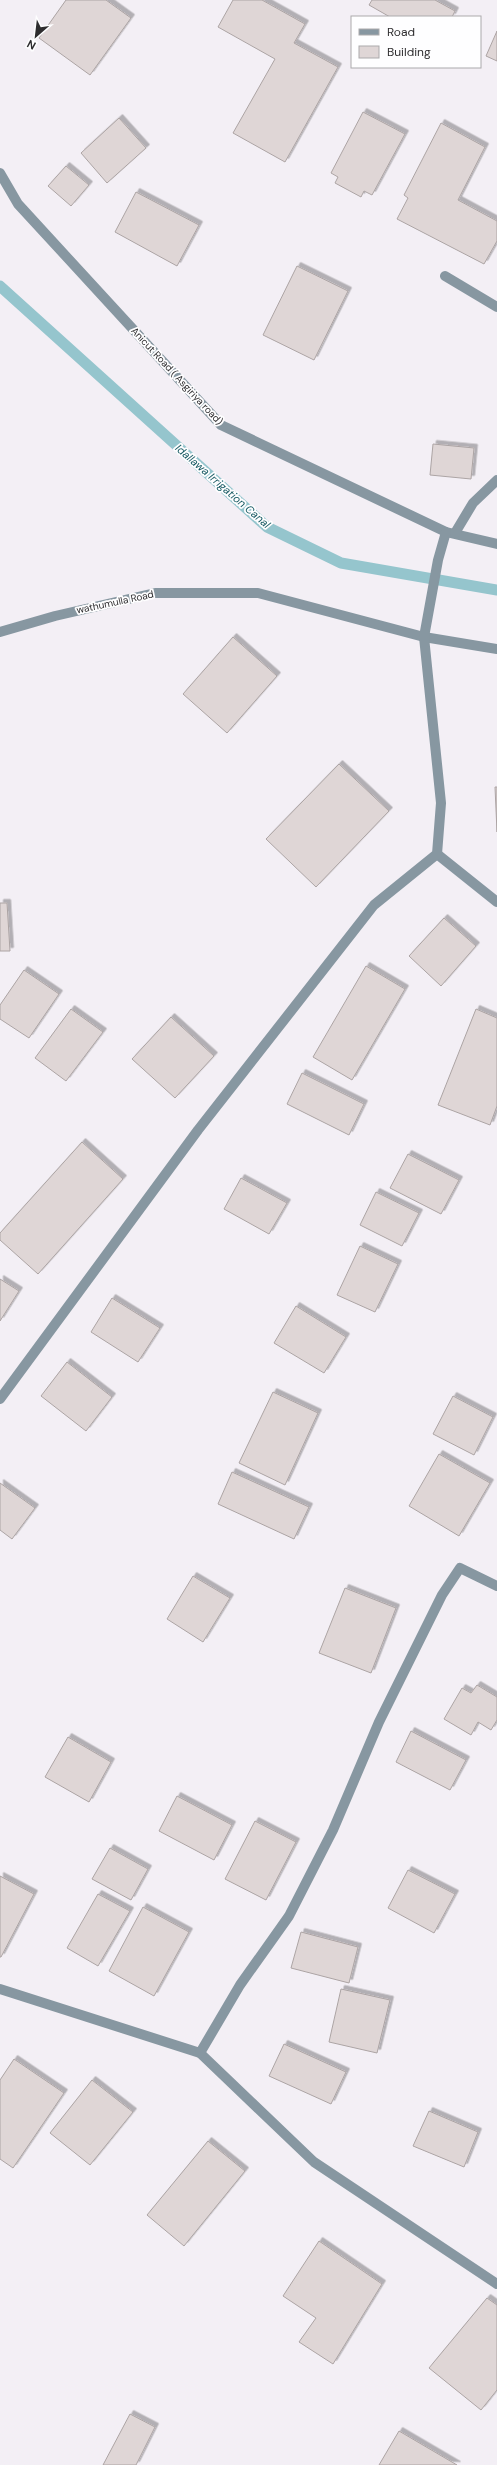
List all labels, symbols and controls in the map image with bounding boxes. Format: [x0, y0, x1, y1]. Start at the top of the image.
north arrow [16, 16, 56, 56]
legend [351, 16, 481, 68]
text: Road [387, 24, 415, 40]
text: N [24, 37, 38, 53]
text: Building [387, 44, 431, 60]
street label: Anicut Road ( Asgiriya road) [128, 324, 226, 428]
water label: Idallawa Irrigation Canal [173, 441, 274, 531]
street label: wathumulla Road [75, 587, 155, 617]

